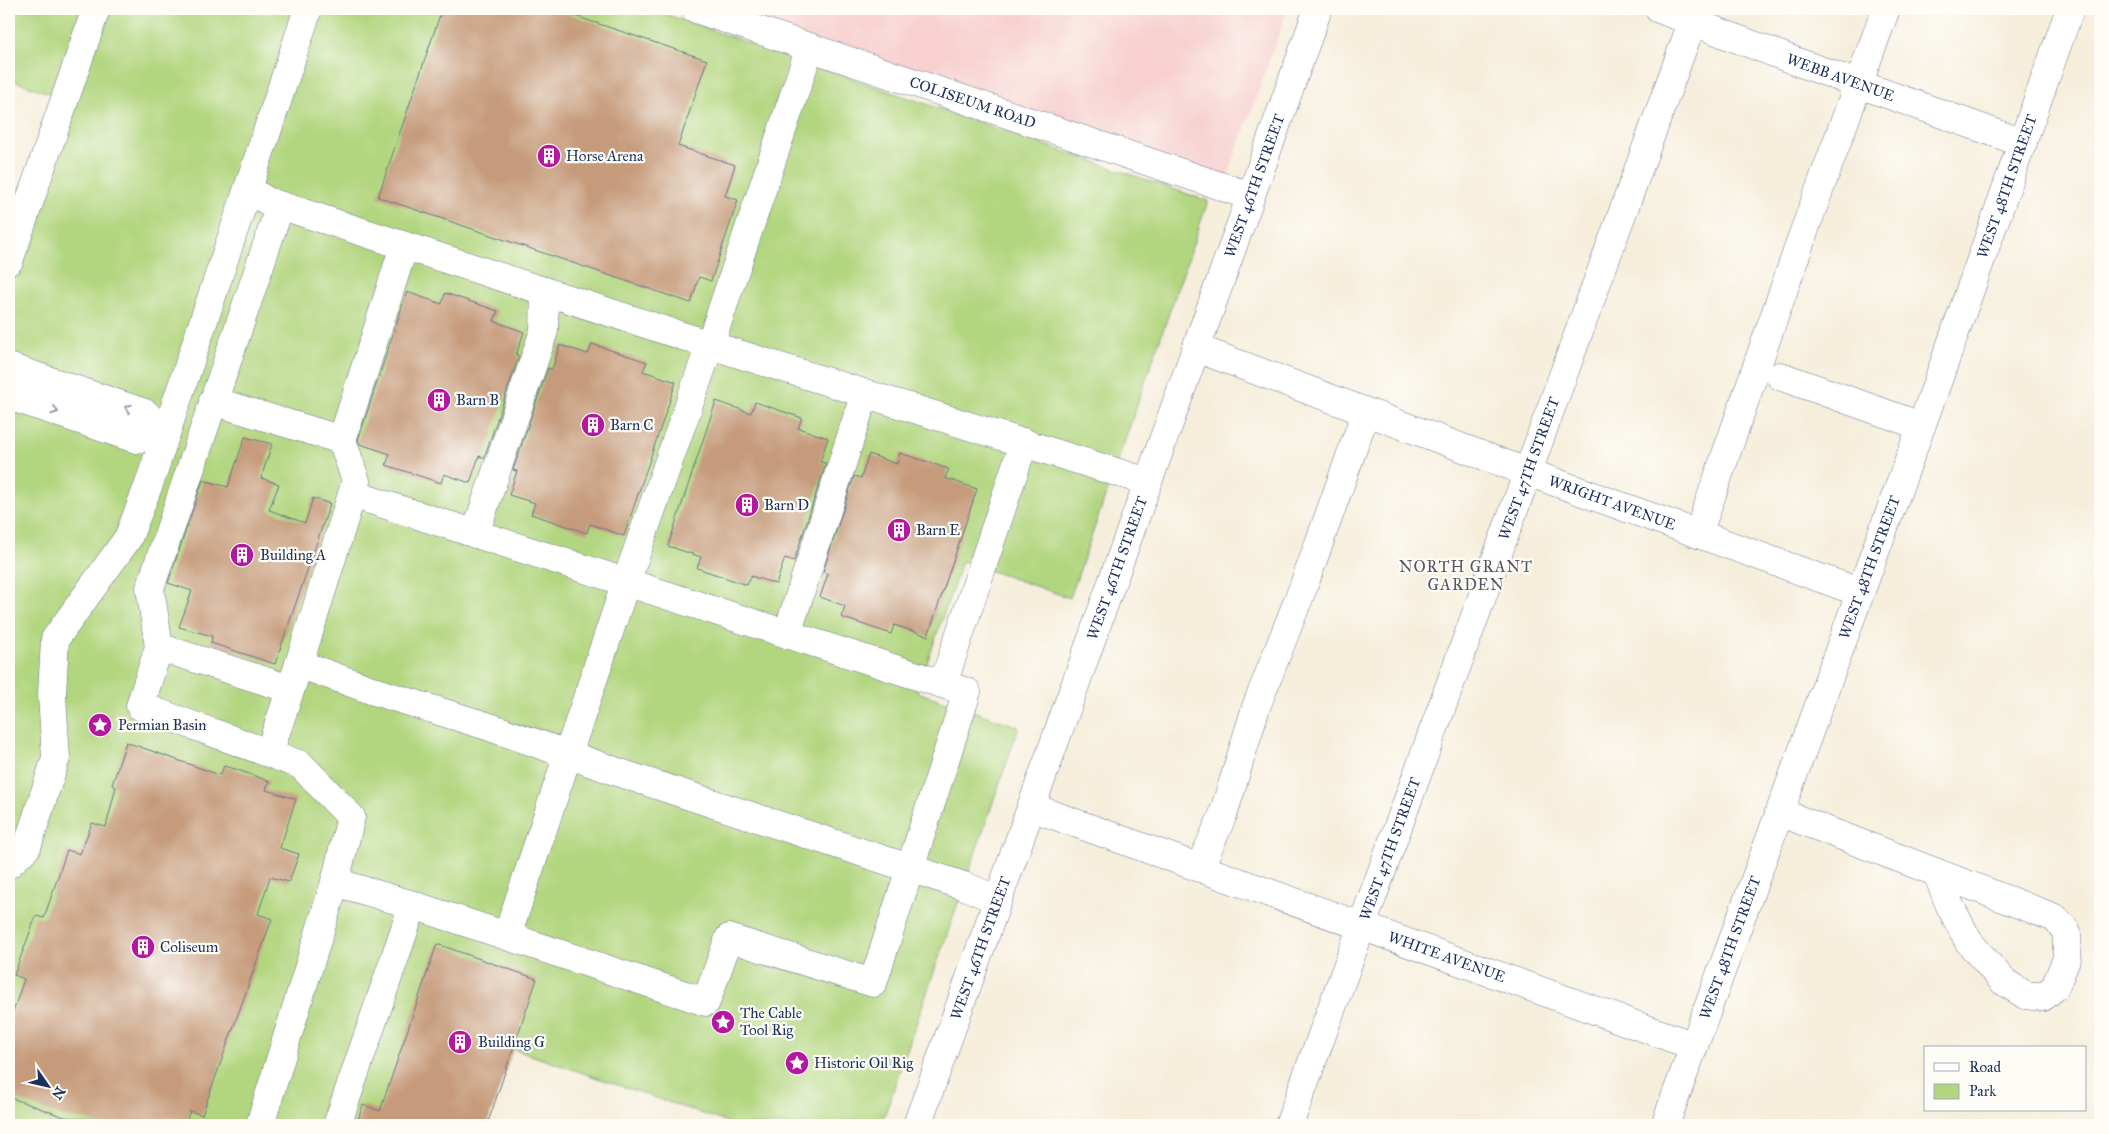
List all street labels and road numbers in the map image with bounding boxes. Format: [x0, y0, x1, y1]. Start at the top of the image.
street label: WEBB AVENUE [1784, 50, 1897, 105]
street label: COLISEUM ROAD [907, 73, 1038, 132]
street label: WEST 46TH STREET [1220, 112, 1288, 260]
street label: WEST 48TH STREET [1973, 112, 2041, 261]
street label: WEST 47TH STREET [1495, 395, 1563, 542]
street label: WRIGHT AVENUE [1546, 472, 1678, 534]
street label: WEST 48TH STREET [1835, 493, 1904, 641]
street label: WEST 46TH STREET [1083, 494, 1151, 642]
street label: WEST 47TH STREET [1356, 775, 1424, 923]
street label: WEST 48TH STREET [1696, 873, 1765, 1022]
street label: WEST 46TH STREET [947, 874, 1015, 1022]
street label: WHITE AVENUE [1386, 927, 1508, 986]

